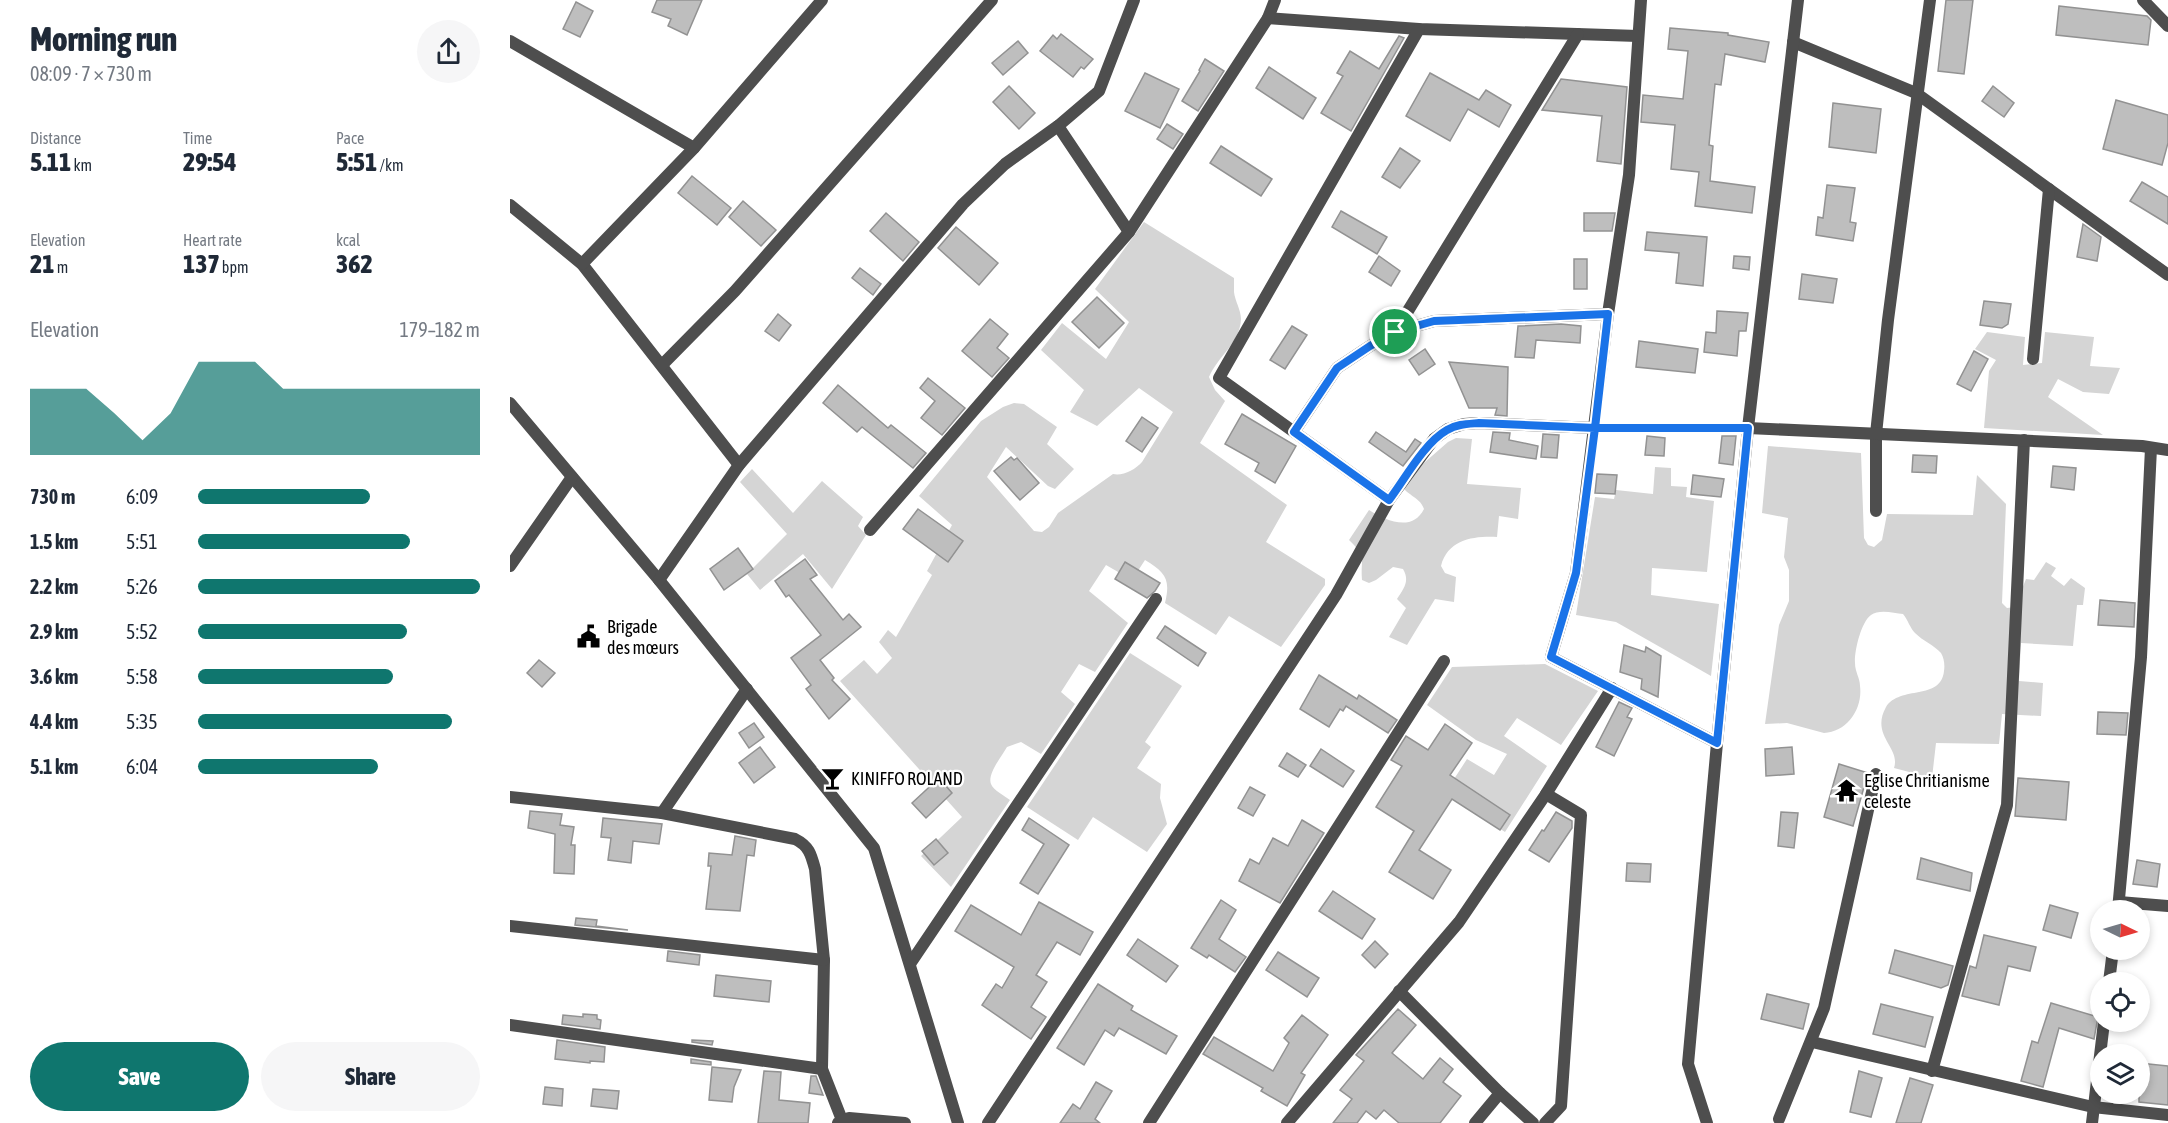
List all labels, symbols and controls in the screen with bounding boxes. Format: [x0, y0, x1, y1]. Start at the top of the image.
text: Morning run [30, 20, 177, 58]
button: share [417, 20, 480, 83]
text: 08:09 · 7 × 730 m [30, 62, 152, 85]
text: Distance [30, 129, 81, 147]
text: Time [183, 129, 212, 147]
text: Pace [336, 129, 364, 147]
text: 5.11 [30, 147, 71, 177]
text: 29:54 [183, 147, 237, 177]
text: 5:51 [336, 147, 377, 177]
text: km [71, 156, 92, 174]
text: /km [377, 156, 403, 174]
text: Elevation [30, 231, 85, 249]
text: Heart rate [183, 231, 242, 249]
text: kcal [336, 231, 360, 249]
text: 21 [30, 249, 54, 279]
text: 137 [183, 249, 220, 279]
text: 362 [336, 249, 373, 279]
text: m [54, 258, 68, 276]
text: bpm [220, 258, 249, 276]
pin [1369, 306, 1420, 357]
icon: arrive [1378, 315, 1411, 348]
text: Elevation [30, 318, 99, 341]
text: 179–182 m [399, 318, 480, 341]
text: 730 m [30, 485, 75, 508]
text: 6:09 [126, 485, 158, 508]
text: 1.5 km [30, 530, 78, 553]
text: 5:51 [126, 530, 158, 553]
text: 2.2 km [30, 575, 78, 598]
text: 5:26 [126, 575, 158, 598]
place label: Brigade des mœurs [607, 616, 679, 658]
text: 2.9 km [30, 620, 78, 643]
text: 5:52 [126, 620, 158, 643]
public building icon: Brigade des mœurs [576, 624, 602, 650]
text: 3.6 km [30, 665, 78, 688]
text: 5:58 [126, 665, 158, 688]
text: 4.4 km [30, 710, 78, 733]
text: 5:35 [126, 710, 158, 733]
text: 5.1 km [30, 755, 78, 778]
text: 6:04 [126, 755, 158, 778]
bar icon: KINIFFO ROLAND [820, 766, 846, 792]
place label: KINIFFO ROLAND [851, 768, 963, 789]
place label: Eglise Chritianisme celeste [1864, 770, 1990, 812]
temple icon: Eglise Chritianisme celeste [1833, 778, 1859, 804]
north arrow [2090, 900, 2150, 960]
map controls [2090, 900, 2150, 1104]
button: locate [2090, 972, 2150, 1032]
button: Save [30, 1042, 249, 1111]
button: Share [261, 1042, 480, 1111]
button: layers [2090, 1044, 2150, 1104]

